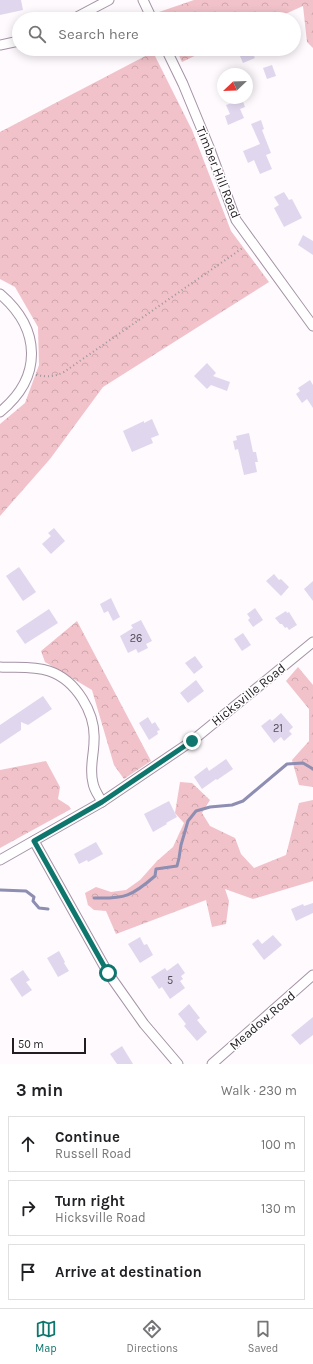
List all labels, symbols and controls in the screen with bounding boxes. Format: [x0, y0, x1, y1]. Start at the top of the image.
search box [12, 12, 301, 56]
icon: search [26, 23, 48, 45]
text: Search here [58, 25, 139, 43]
north arrow [217, 68, 253, 104]
street label: Timber Hill Road [193, 124, 244, 220]
house number: 26 [130, 632, 142, 645]
street label: Hicksville Road [208, 660, 288, 729]
house number: 21 [273, 722, 283, 735]
route end [183, 732, 201, 750]
route start [99, 964, 117, 982]
house number: 5 [167, 974, 173, 987]
street label: Meadow Road [226, 988, 298, 1053]
scale bar [12, 1036, 86, 1055]
text: 50 m [18, 1038, 44, 1051]
text: 3 min [16, 1080, 63, 1100]
text: Walk · 230 m [221, 1083, 297, 1098]
text: Continue [55, 1128, 120, 1146]
icon: ahead [17, 1133, 39, 1155]
text: 100 m [261, 1137, 296, 1152]
text: Russell Road [55, 1146, 131, 1161]
text: Turn right [55, 1192, 125, 1210]
icon: right [17, 1197, 39, 1219]
text: 130 m [261, 1201, 296, 1216]
text: Hicksville Road [55, 1210, 146, 1225]
icon: arrive [17, 1261, 39, 1283]
text: Arrive at destination [55, 1263, 202, 1281]
tab: Map [35, 1318, 57, 1355]
tab: Directions [126, 1318, 178, 1355]
tab: Saved [248, 1318, 278, 1355]

